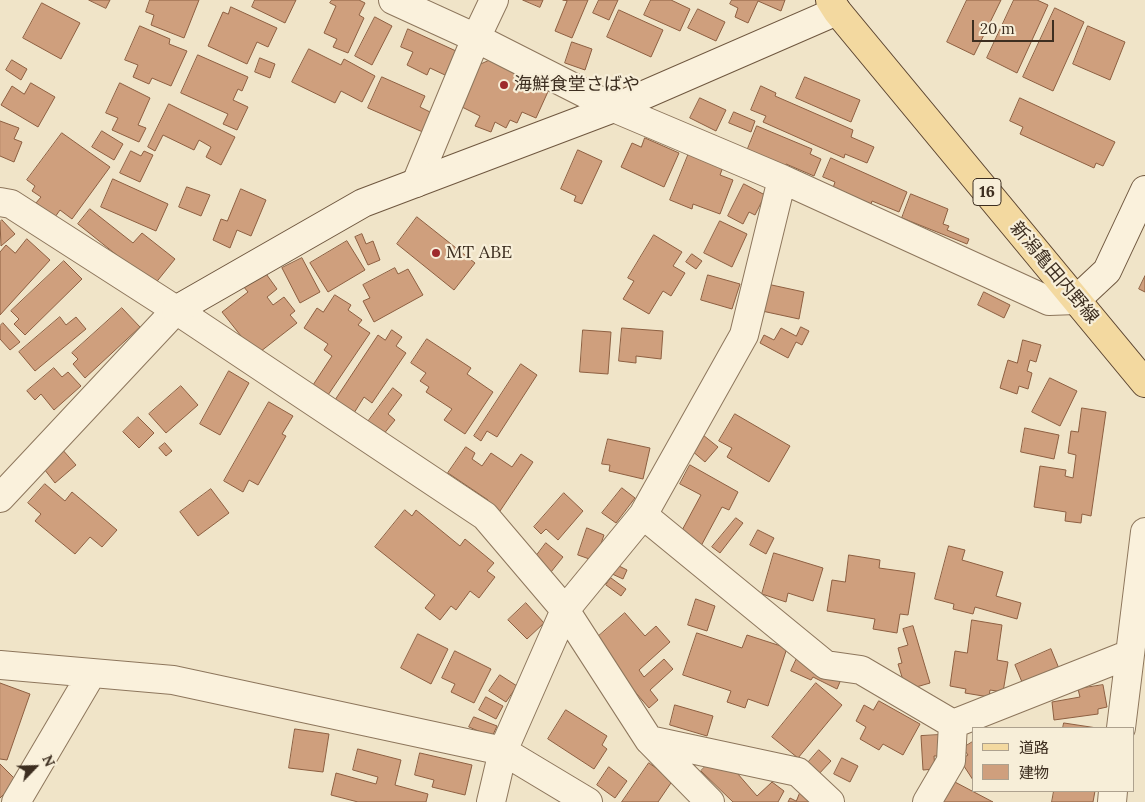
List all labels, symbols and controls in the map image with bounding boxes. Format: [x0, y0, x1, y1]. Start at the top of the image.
scale bar [975, 10, 1058, 42]
text: 20 m [980, 19, 1015, 38]
place label: 海鮮食堂さばや [514, 74, 640, 96]
marker: 海鮮食堂さばや [498, 79, 510, 91]
road number: 16 [973, 178, 1001, 206]
street label: 新潟亀田内野線 [1005, 218, 1103, 328]
place label: MT ABE [446, 242, 512, 264]
marker: MT ABE [430, 247, 442, 259]
legend [972, 727, 1135, 792]
text: 道路 [1019, 738, 1049, 757]
north arrow [10, 742, 60, 792]
text: N [38, 752, 59, 769]
text: 建物 [1019, 763, 1049, 782]

